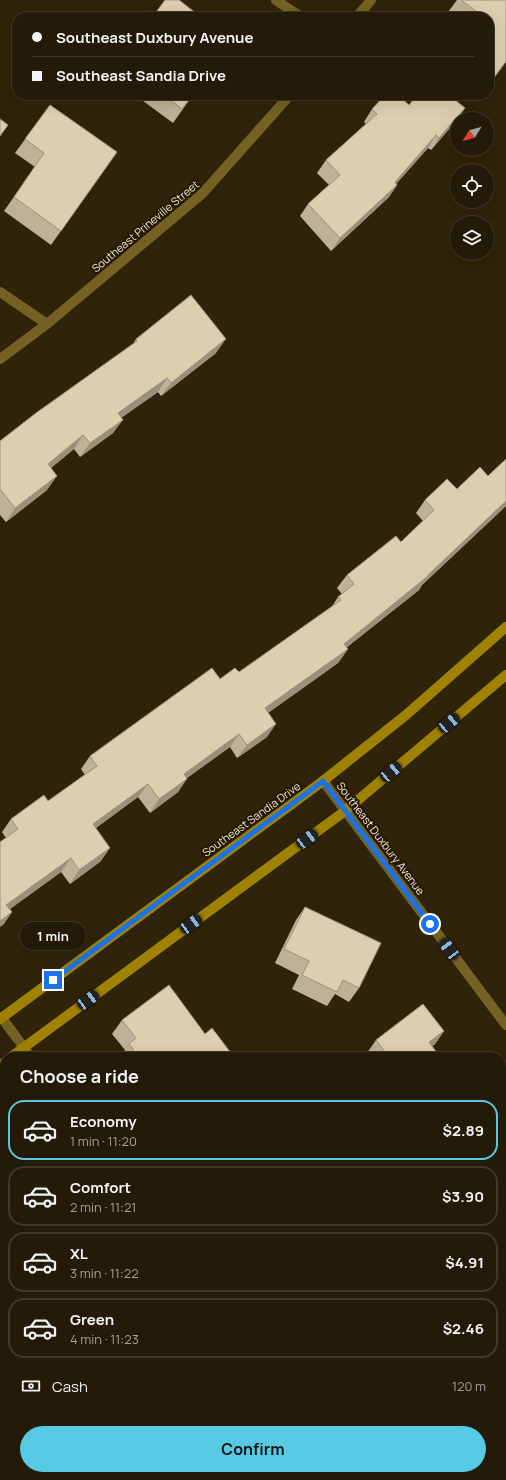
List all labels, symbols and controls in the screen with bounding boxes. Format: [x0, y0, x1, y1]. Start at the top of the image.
text: Southeast Duxbury Avenue [56, 27, 254, 48]
text: Southeast Sandia Drive [56, 65, 226, 86]
north arrow [450, 112, 494, 156]
map controls [450, 112, 494, 260]
button: locate [450, 164, 494, 208]
street label: Southeast Prineville Street [88, 177, 202, 275]
button: layers [450, 216, 494, 260]
car [436, 711, 462, 735]
car [378, 760, 404, 784]
street label: Southeast Sandia Drive [199, 778, 304, 860]
street label: Southeast Duxbury Avenue [334, 778, 429, 898]
car [294, 827, 320, 851]
car [178, 912, 204, 936]
route start [421, 915, 439, 933]
callout: 1 min [20, 922, 86, 950]
text: 1 min [37, 927, 69, 945]
car [437, 936, 461, 962]
route end [44, 971, 62, 989]
car [75, 988, 101, 1012]
text: Choose a ride [20, 1064, 139, 1088]
text: Economy [70, 1111, 137, 1132]
icon: car [22, 1112, 58, 1148]
text: $2.89 [443, 1120, 484, 1141]
text: 1 min · 11:20 [70, 1132, 137, 1150]
text: Comfort [70, 1177, 131, 1198]
icon: car [22, 1178, 58, 1214]
text: $3.90 [442, 1186, 484, 1207]
text: 2 min · 11:21 [70, 1198, 136, 1216]
text: XL [70, 1243, 88, 1264]
icon: car [22, 1244, 58, 1280]
text: $4.91 [445, 1252, 484, 1273]
text: 3 min · 11:22 [70, 1264, 139, 1282]
text: Green [70, 1309, 114, 1330]
icon: car [22, 1310, 58, 1346]
text: $2.46 [443, 1318, 484, 1339]
text: 4 min · 11:23 [70, 1330, 139, 1348]
icon: cash [20, 1375, 42, 1397]
text: Cash [52, 1376, 88, 1397]
text: 120 m [452, 1377, 486, 1395]
button: Confirm [20, 1426, 486, 1472]

